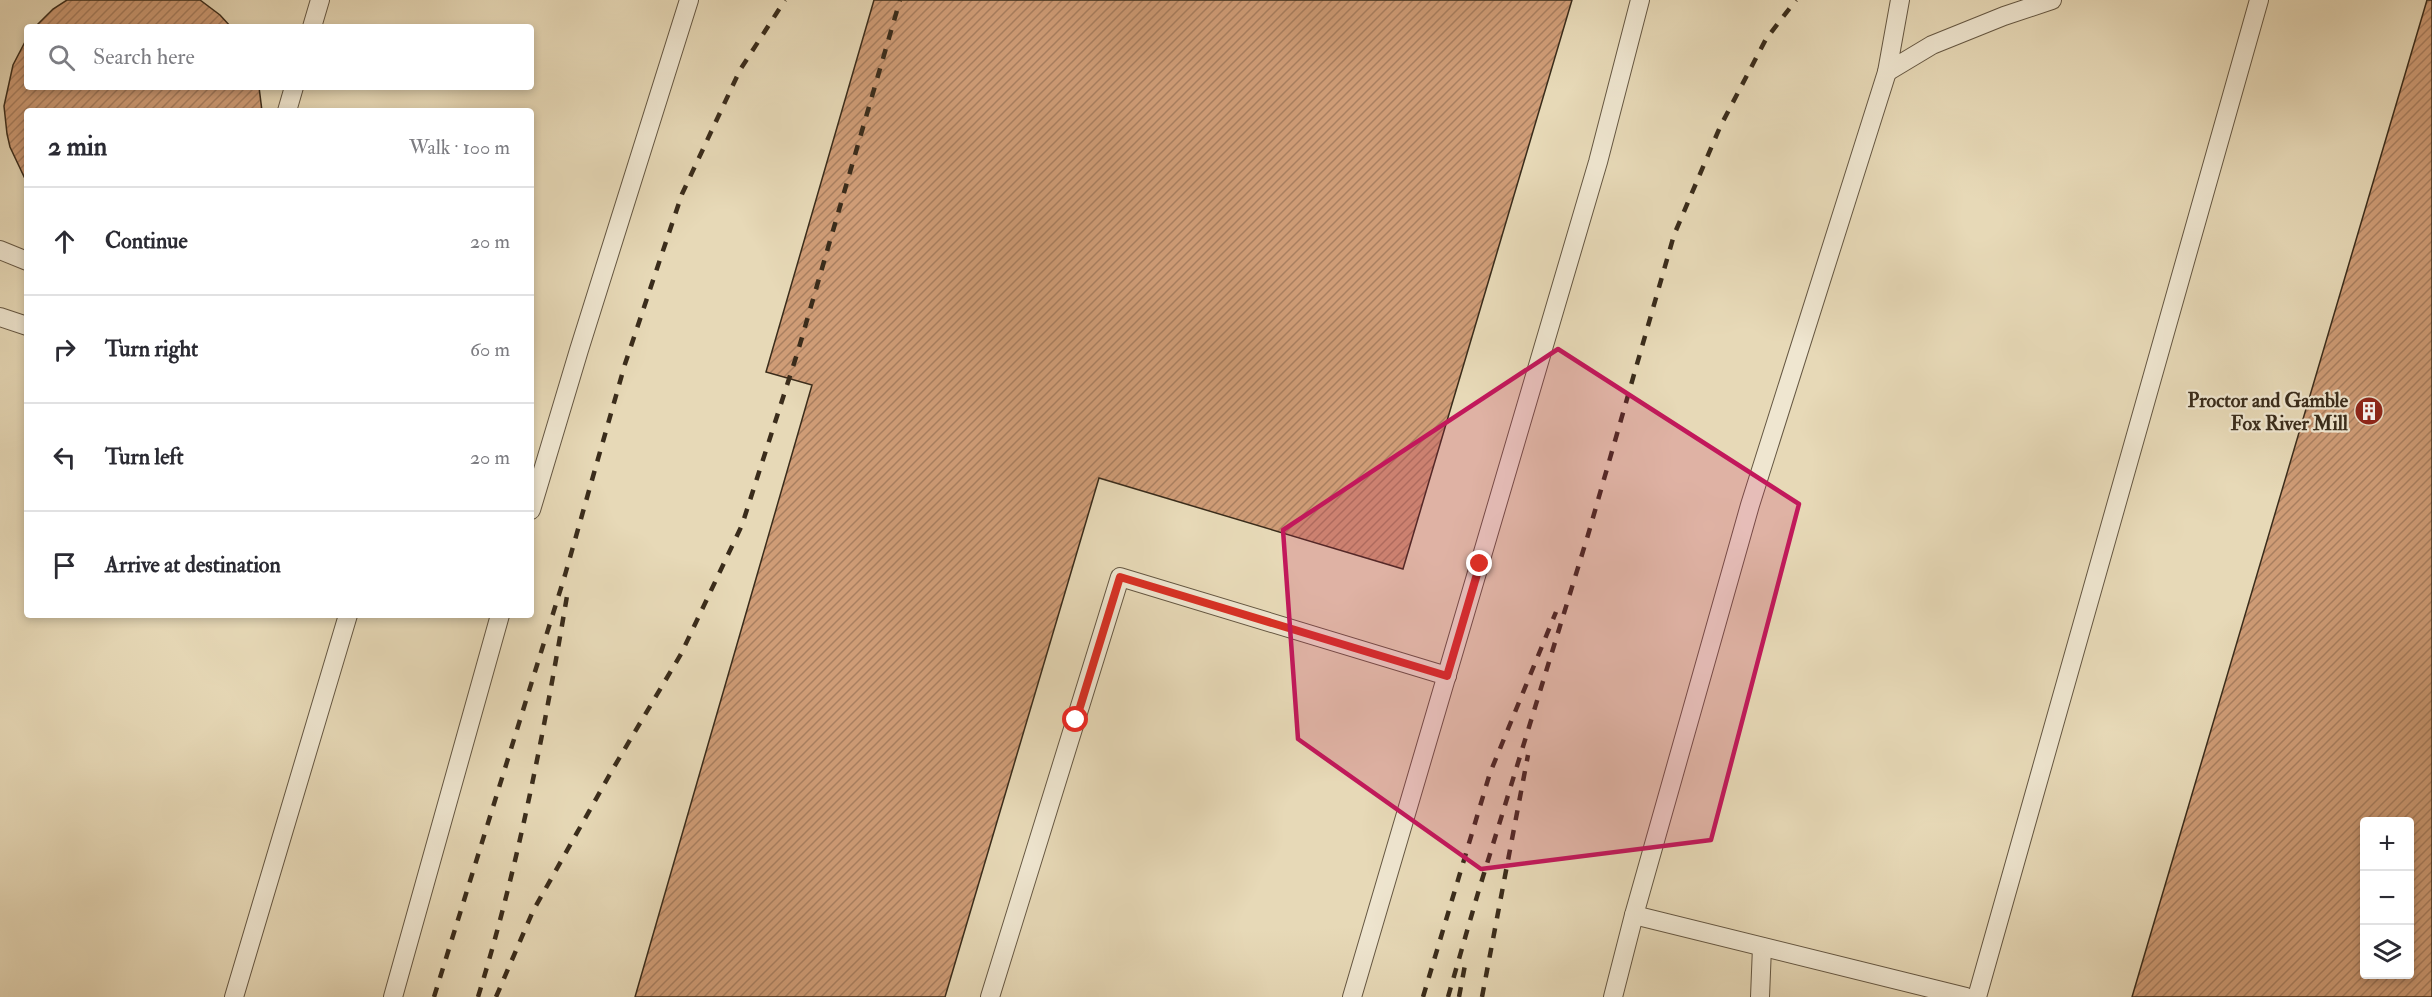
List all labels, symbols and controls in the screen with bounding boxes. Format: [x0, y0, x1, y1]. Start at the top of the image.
search box [24, 24, 534, 90]
icon: search [45, 41, 78, 74]
text: Search here [93, 43, 195, 71]
text: 2 min [48, 131, 107, 163]
text: Walk · 100 m [409, 135, 510, 160]
icon: ahead [48, 225, 81, 258]
text: Continue [105, 227, 188, 255]
text: 20 m [470, 229, 510, 254]
icon: right [48, 333, 81, 366]
text: Turn right [105, 335, 198, 363]
text: 60 m [470, 337, 510, 362]
place label: Proctor and Gamble Fox River Mill [2188, 388, 2349, 436]
building icon: Proctor and Gamble Fox River Mill [2353, 395, 2385, 427]
icon: left [48, 441, 81, 474]
text: Turn left [105, 443, 184, 471]
text: 20 m [470, 445, 510, 470]
icon: arrive [48, 549, 81, 582]
route end [1466, 550, 1492, 576]
text: Arrive at destination [105, 551, 281, 579]
route start [1062, 706, 1088, 732]
map controls [2360, 817, 2414, 979]
button: + [2360, 817, 2414, 871]
button: − [2360, 871, 2414, 925]
button: layers [2360, 925, 2414, 979]

